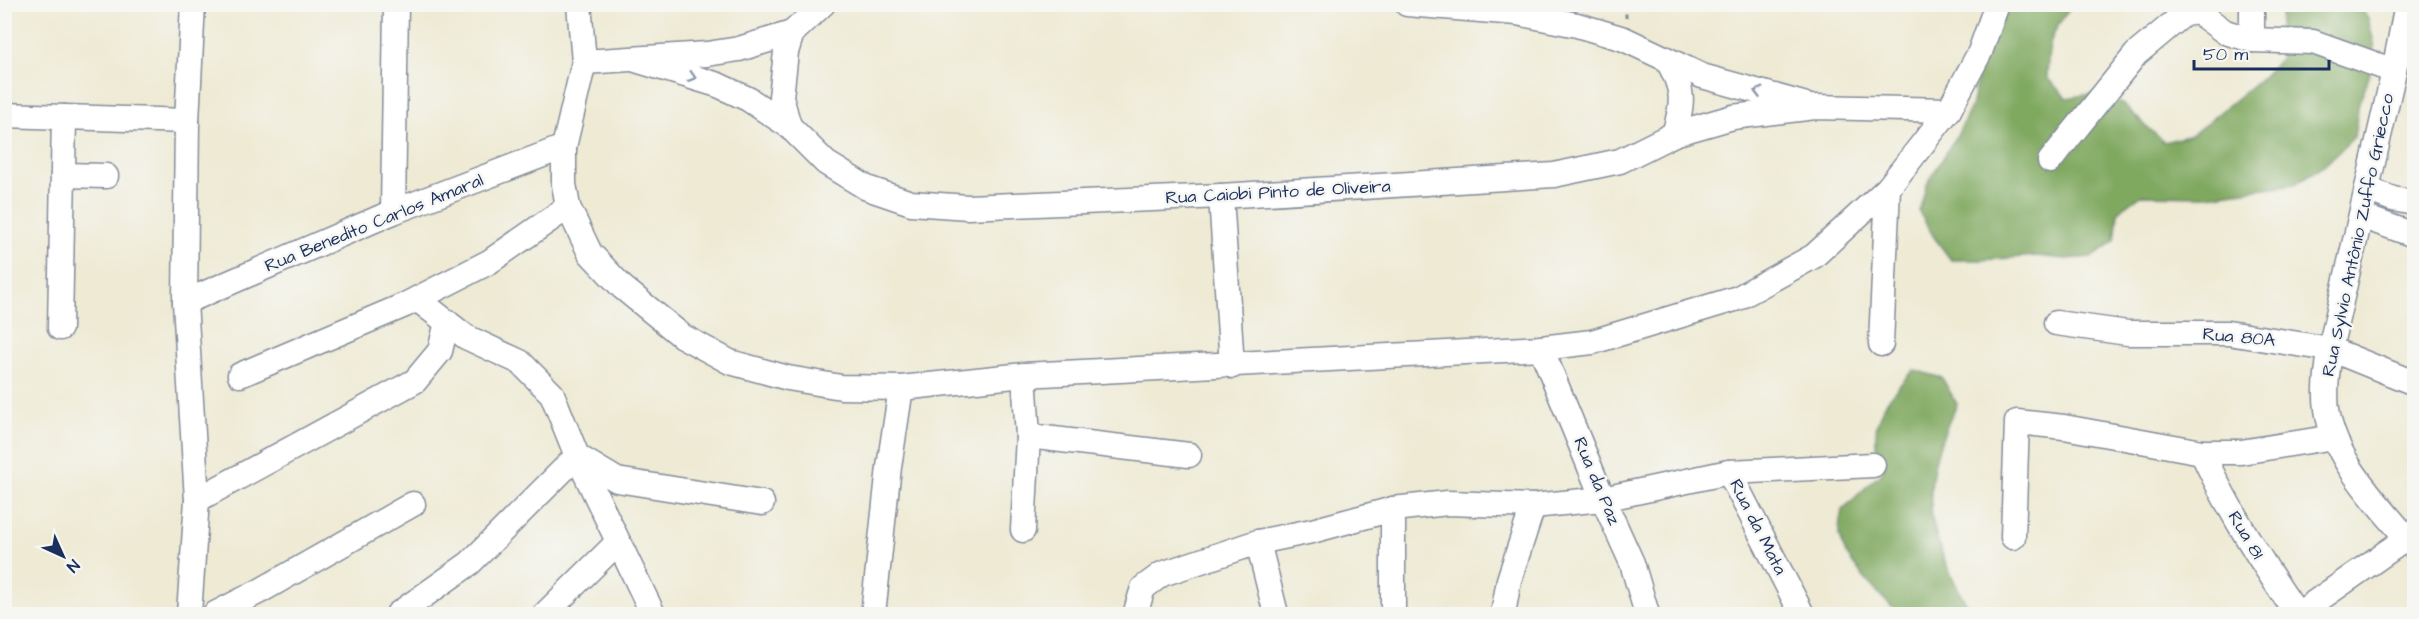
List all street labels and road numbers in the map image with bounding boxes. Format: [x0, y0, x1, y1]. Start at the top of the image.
street label: Rua Sylvio Antônio Zuffo Griecco [2316, 91, 2401, 379]
street label: Rua Benedito Carlos Amaral [261, 168, 487, 278]
street label: Rua Caiobi Pinto de Oliveira [1165, 174, 1391, 210]
street label: Rua 80A [2202, 321, 2277, 353]
street label: Rua da Paz [1567, 433, 1627, 529]
street label: Rua da Mata [1723, 475, 1793, 579]
street label: Rua 81 [2222, 506, 2270, 564]

